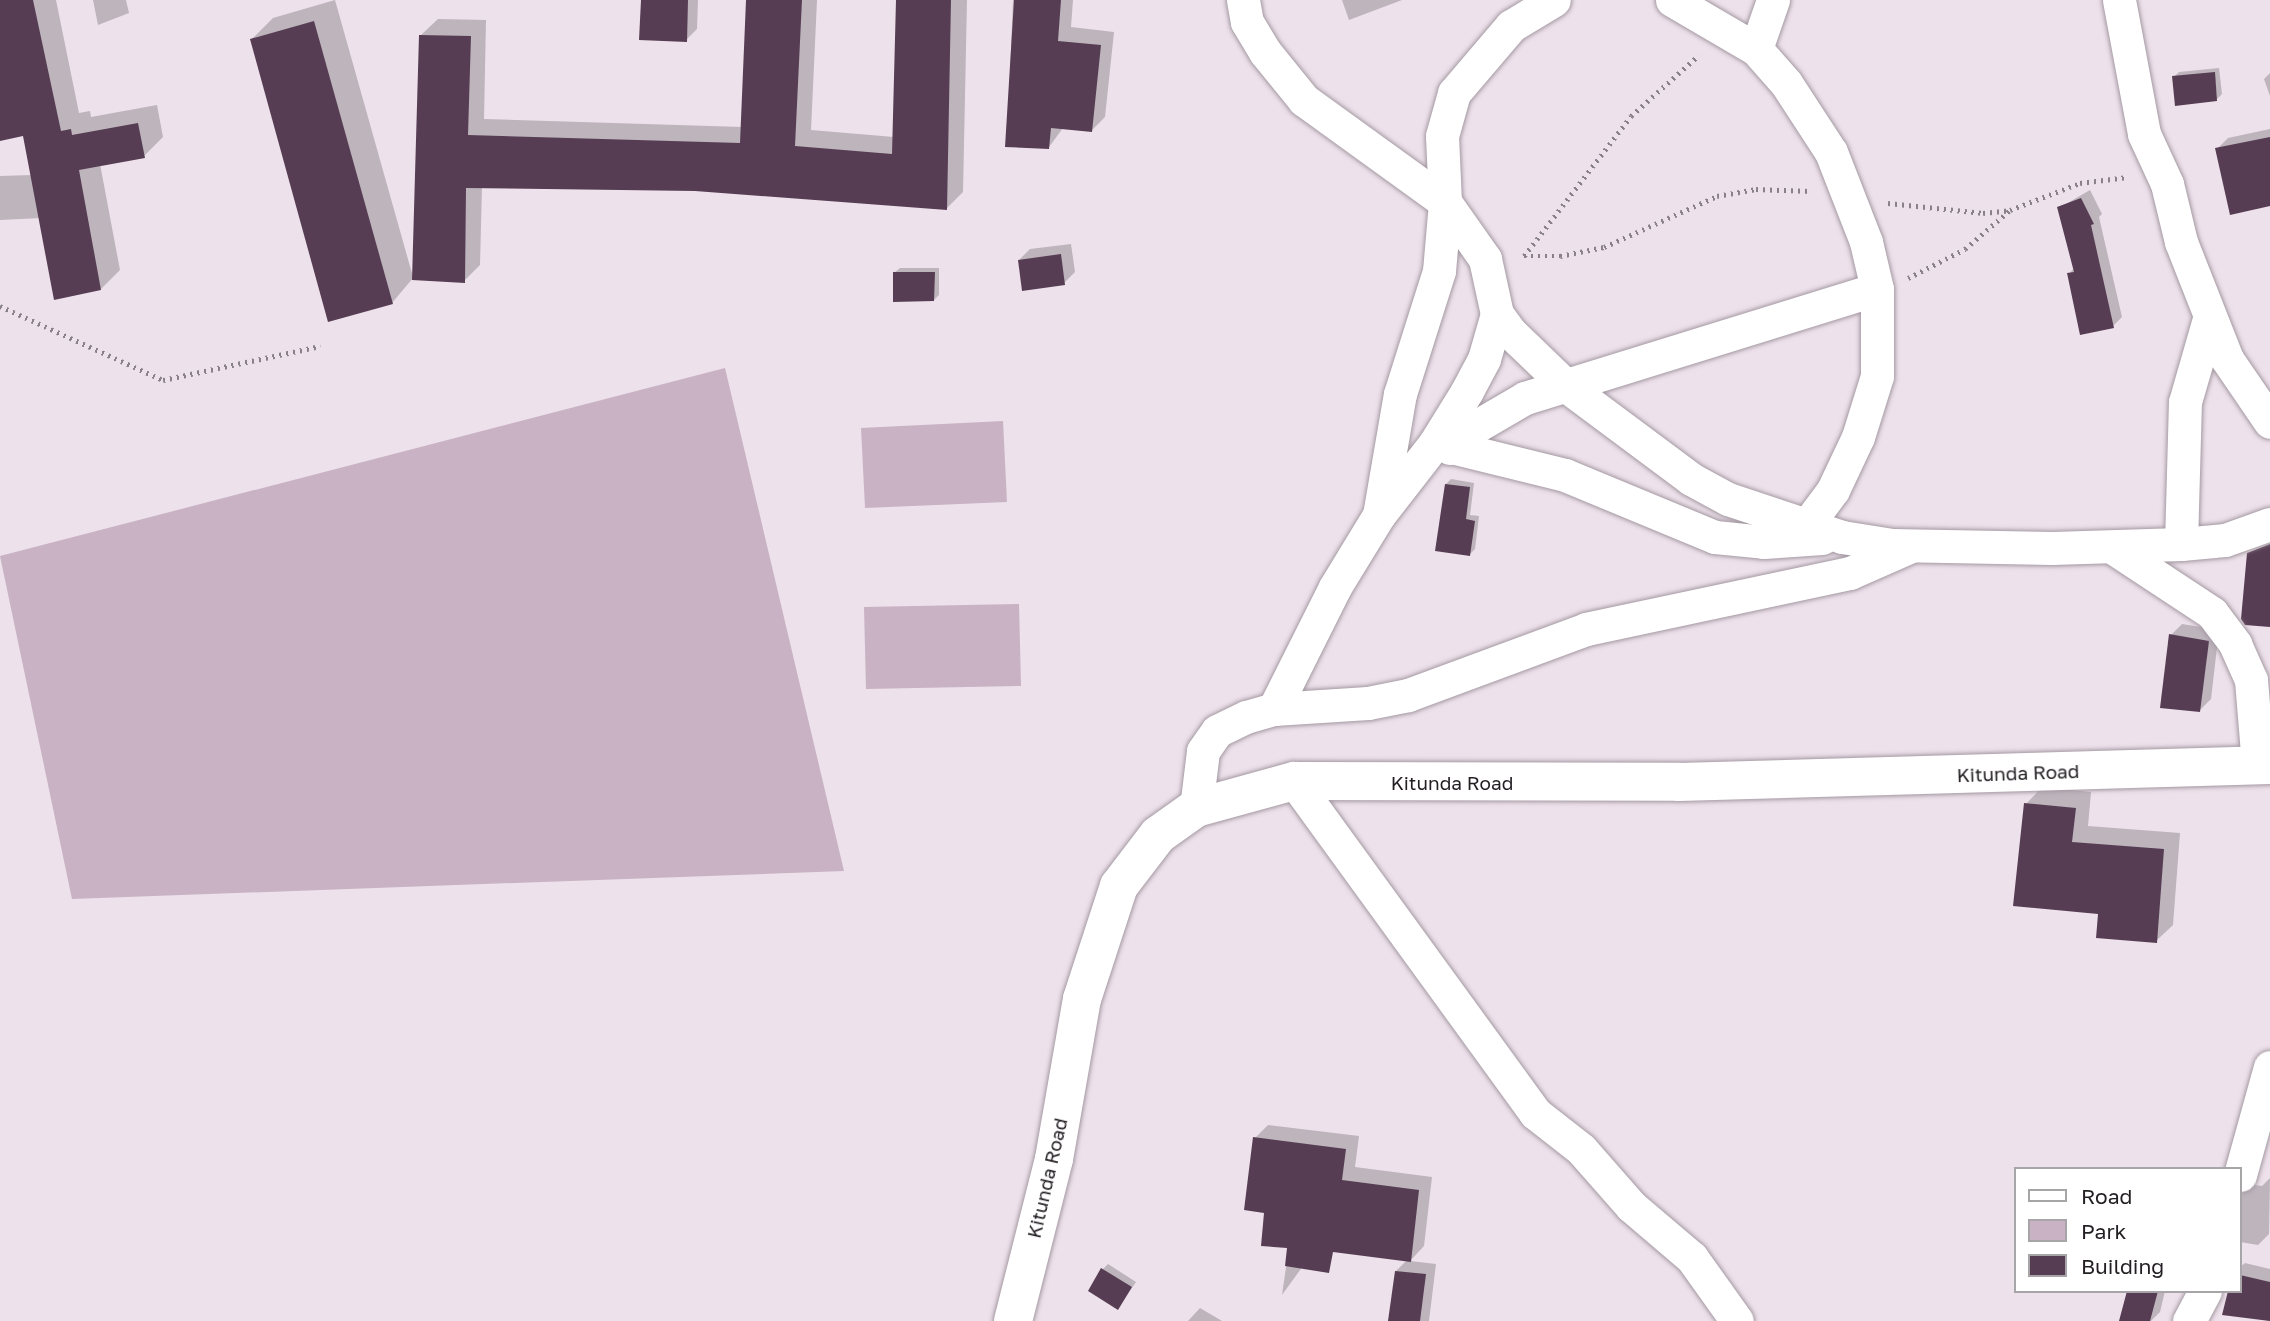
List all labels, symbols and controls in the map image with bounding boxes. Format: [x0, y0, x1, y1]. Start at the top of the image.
street label: Kitunda Road [1956, 759, 2080, 787]
street label: Kitunda Road [1391, 772, 1513, 794]
street label: Kitunda Road [1022, 1116, 1072, 1240]
legend [2014, 1167, 2242, 1293]
text: Road [2081, 1183, 2132, 1209]
text: Park [2081, 1218, 2126, 1244]
text: Building [2081, 1253, 2164, 1279]

